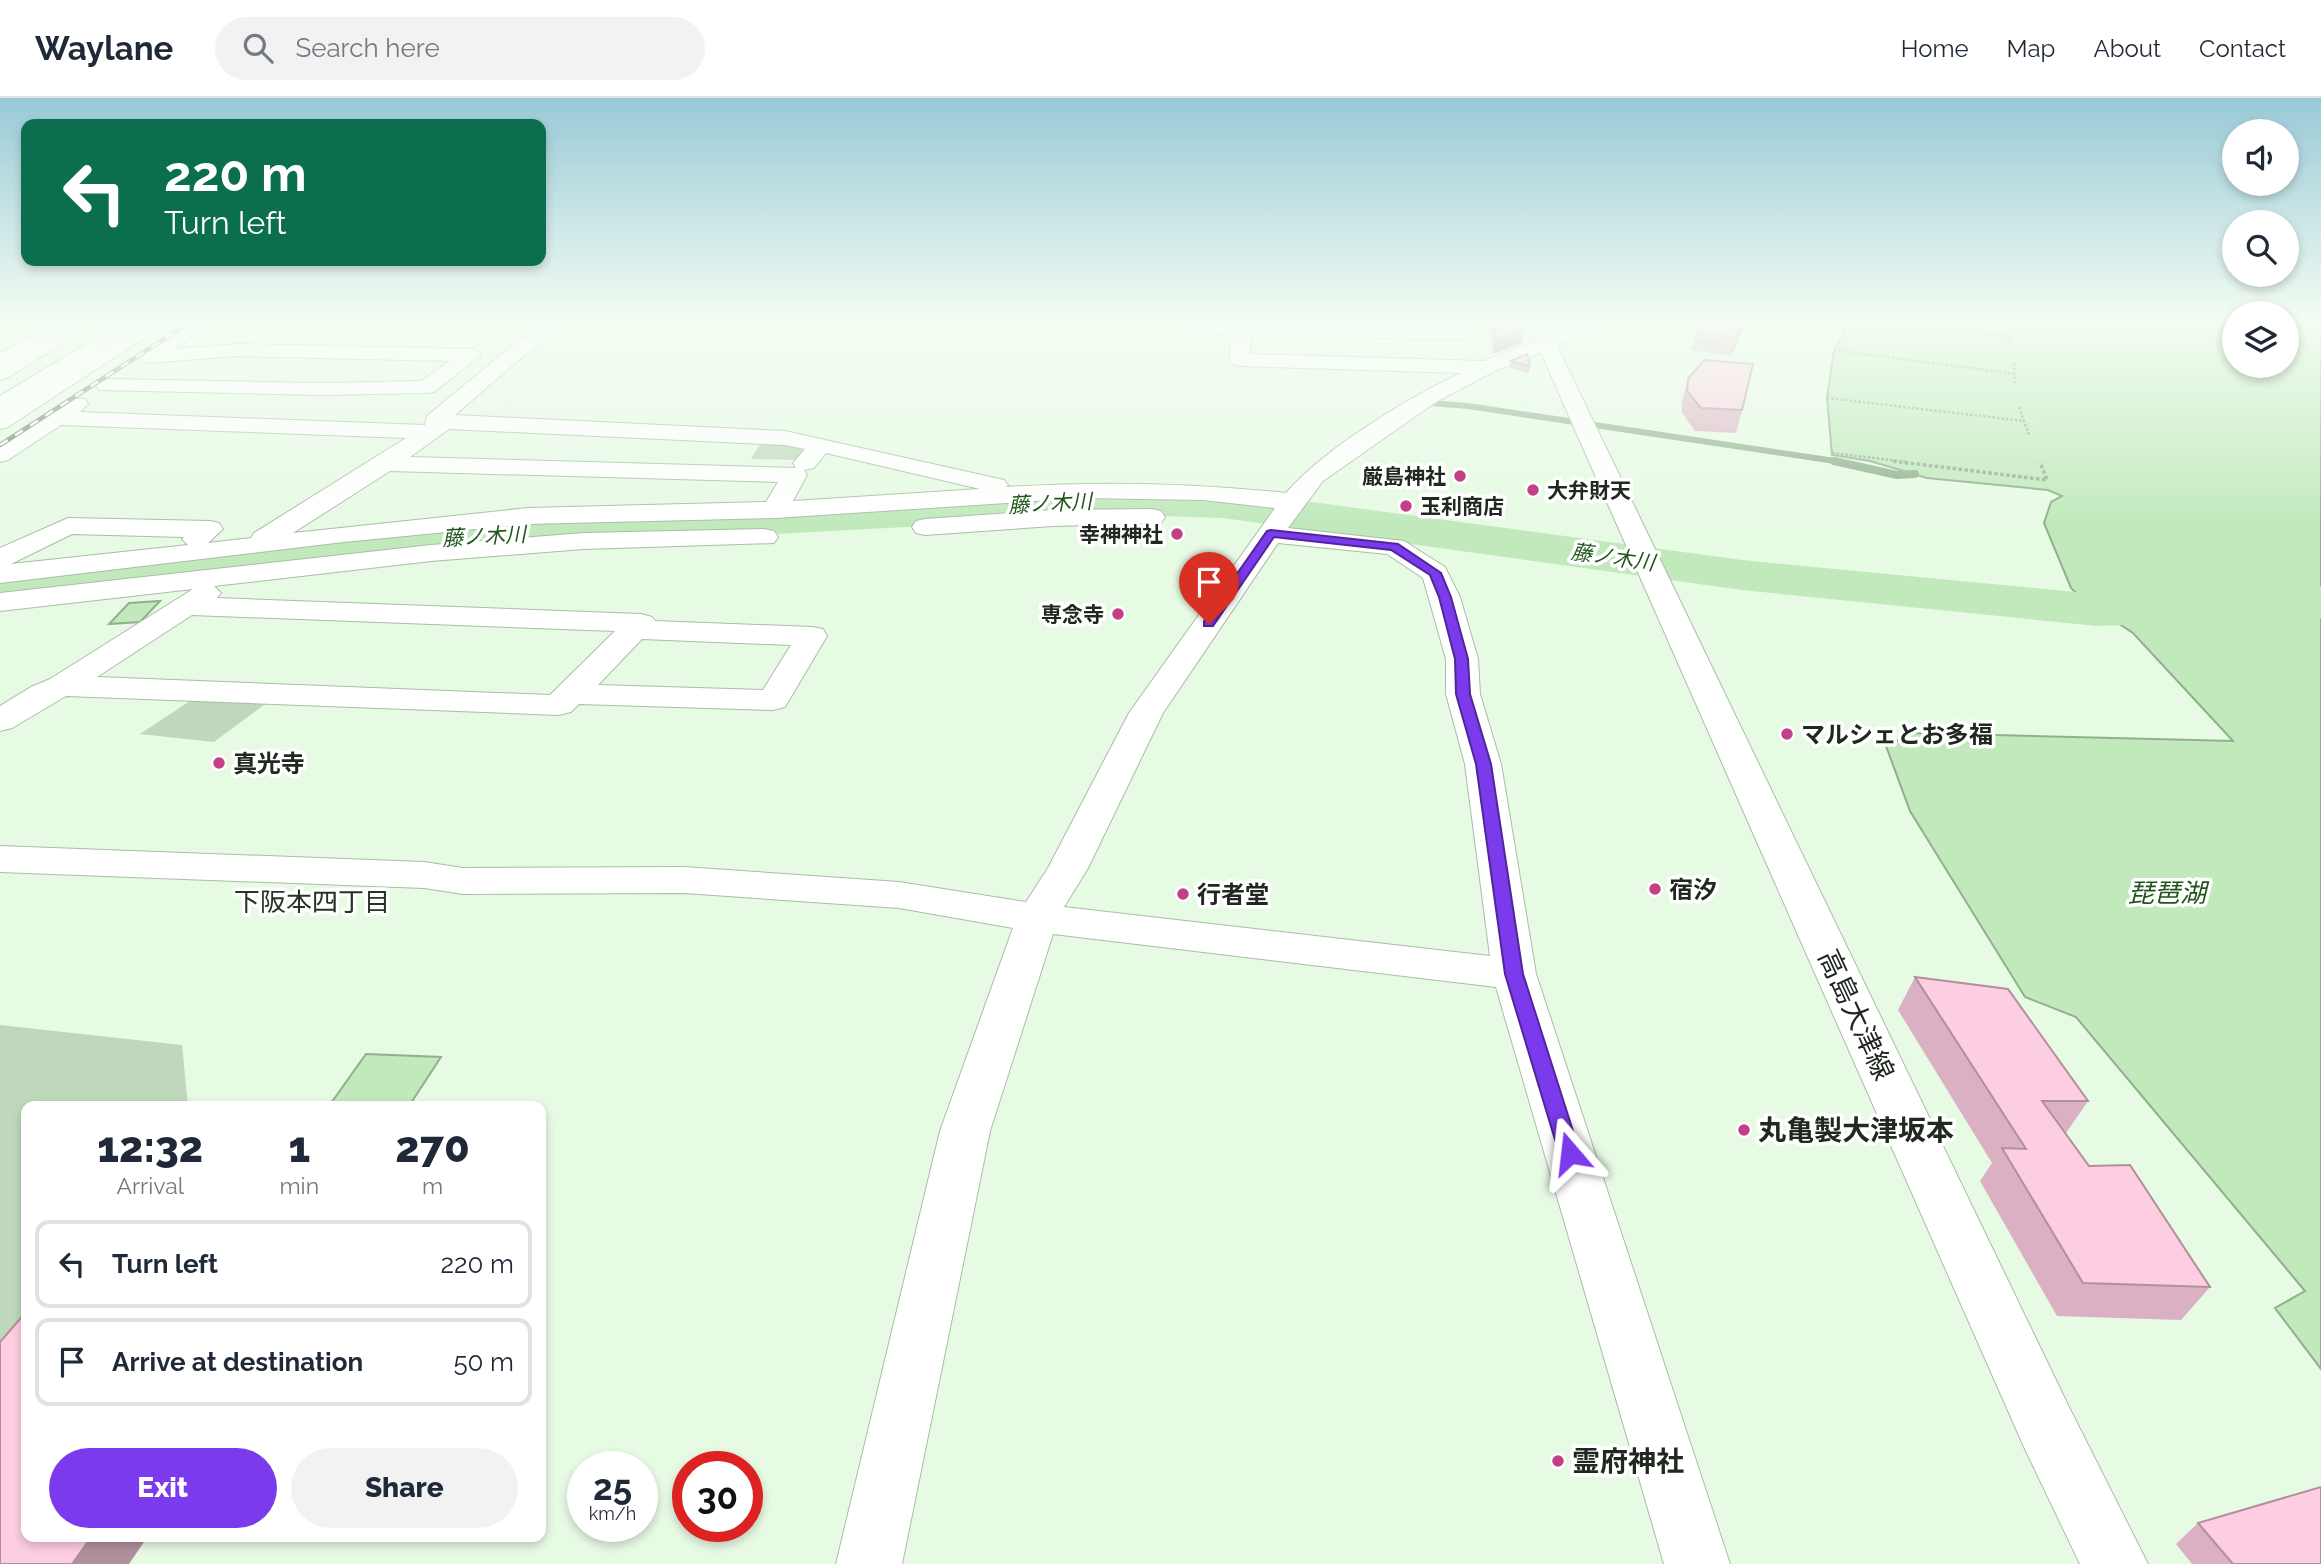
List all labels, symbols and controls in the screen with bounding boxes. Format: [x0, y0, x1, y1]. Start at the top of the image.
search box [215, 17, 705, 80]
text: Waylane [35, 29, 173, 68]
icon: search [239, 29, 277, 67]
text: Search here [295, 33, 440, 63]
text: Home [1901, 34, 1969, 63]
text: Map [2007, 34, 2055, 63]
text: About [2093, 34, 2161, 63]
text: Contact [2199, 34, 2286, 63]
map controls [2222, 119, 2299, 378]
button: sound [2222, 119, 2299, 196]
text: 220 m [164, 145, 307, 202]
icon: left [49, 147, 140, 238]
text: Turn left [164, 204, 286, 241]
button: search [2222, 210, 2299, 287]
button: layers [2222, 301, 2299, 378]
place label: 厳島神社 [1362, 464, 1446, 489]
marker: 厳島神社 [1452, 468, 1468, 484]
place label: 大弁財天 [1547, 478, 1631, 503]
marker: 大弁財天 [1525, 482, 1541, 498]
water label: 藤ノ木川 [1007, 488, 1095, 518]
place label: 玉利商店 [1420, 494, 1504, 519]
marker: 玉利商店 [1398, 498, 1414, 514]
water label: 藤ノ木川 [441, 521, 529, 551]
place label: 幸神神社 [1079, 522, 1163, 547]
marker: 幸神神社 [1169, 526, 1185, 542]
water label: 藤ノ木川 [1570, 539, 1658, 576]
pin [1179, 552, 1239, 624]
icon: arrive [1190, 563, 1228, 601]
place label: 専念寺 [1041, 602, 1104, 627]
marker: 専念寺 [1110, 606, 1126, 622]
place label: マルシェとお多福 [1801, 720, 1993, 749]
marker: マルシェとお多福 [1779, 726, 1795, 742]
place label: 真光寺 [233, 749, 305, 778]
marker: 真光寺 [211, 755, 227, 771]
place label: 宿汐 [1669, 875, 1717, 904]
water label: 琵琶湖 [2128, 878, 2210, 908]
place label: 行者堂 [1197, 880, 1269, 909]
marker: 宿汐 [1647, 881, 1663, 897]
marker: 行者堂 [1175, 886, 1191, 902]
district label: 下阪本四丁目 [234, 887, 390, 917]
street label: 高島大津線 [1811, 945, 1901, 1085]
place label: 丸亀製大津坂本 [1758, 1114, 1954, 1147]
position arrow [1533, 1116, 1607, 1190]
marker: 丸亀製大津坂本 [1736, 1122, 1752, 1138]
text: 12:32 [97, 1123, 203, 1172]
text: 1 [288, 1123, 310, 1172]
text: 270 [395, 1123, 470, 1172]
text: Arrival [117, 1172, 184, 1199]
text: min [279, 1172, 319, 1199]
text: m [422, 1172, 443, 1199]
icon: left [53, 1245, 91, 1283]
text: Turn left [112, 1249, 218, 1279]
text: 220 m [440, 1249, 514, 1279]
icon: arrive [53, 1343, 91, 1381]
text: Arrive at destination [112, 1347, 363, 1377]
text: 50 m [453, 1347, 514, 1377]
place label: 霊府神社 [1572, 1445, 1684, 1478]
button: Exit [49, 1448, 277, 1528]
button: Share [291, 1448, 518, 1528]
speed limit sign: 30 [672, 1451, 763, 1542]
marker: 霊府神社 [1550, 1453, 1566, 1469]
text: 25 [593, 1467, 632, 1508]
text: km/h [589, 1503, 636, 1524]

